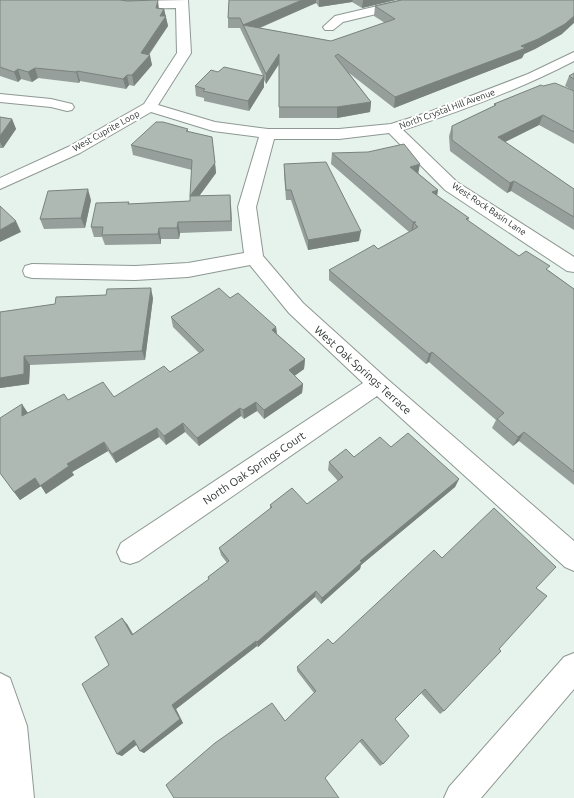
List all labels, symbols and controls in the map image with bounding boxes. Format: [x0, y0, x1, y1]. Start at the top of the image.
street label: North Crystal Hill Avenue [398, 87, 496, 131]
street label: West Cuprite Loop [71, 108, 141, 154]
street label: West Rock Basin Lane [450, 180, 528, 238]
street label: West Oak Springs Terrace [312, 323, 414, 417]
street label: North Oak Springs Court [201, 429, 308, 507]

